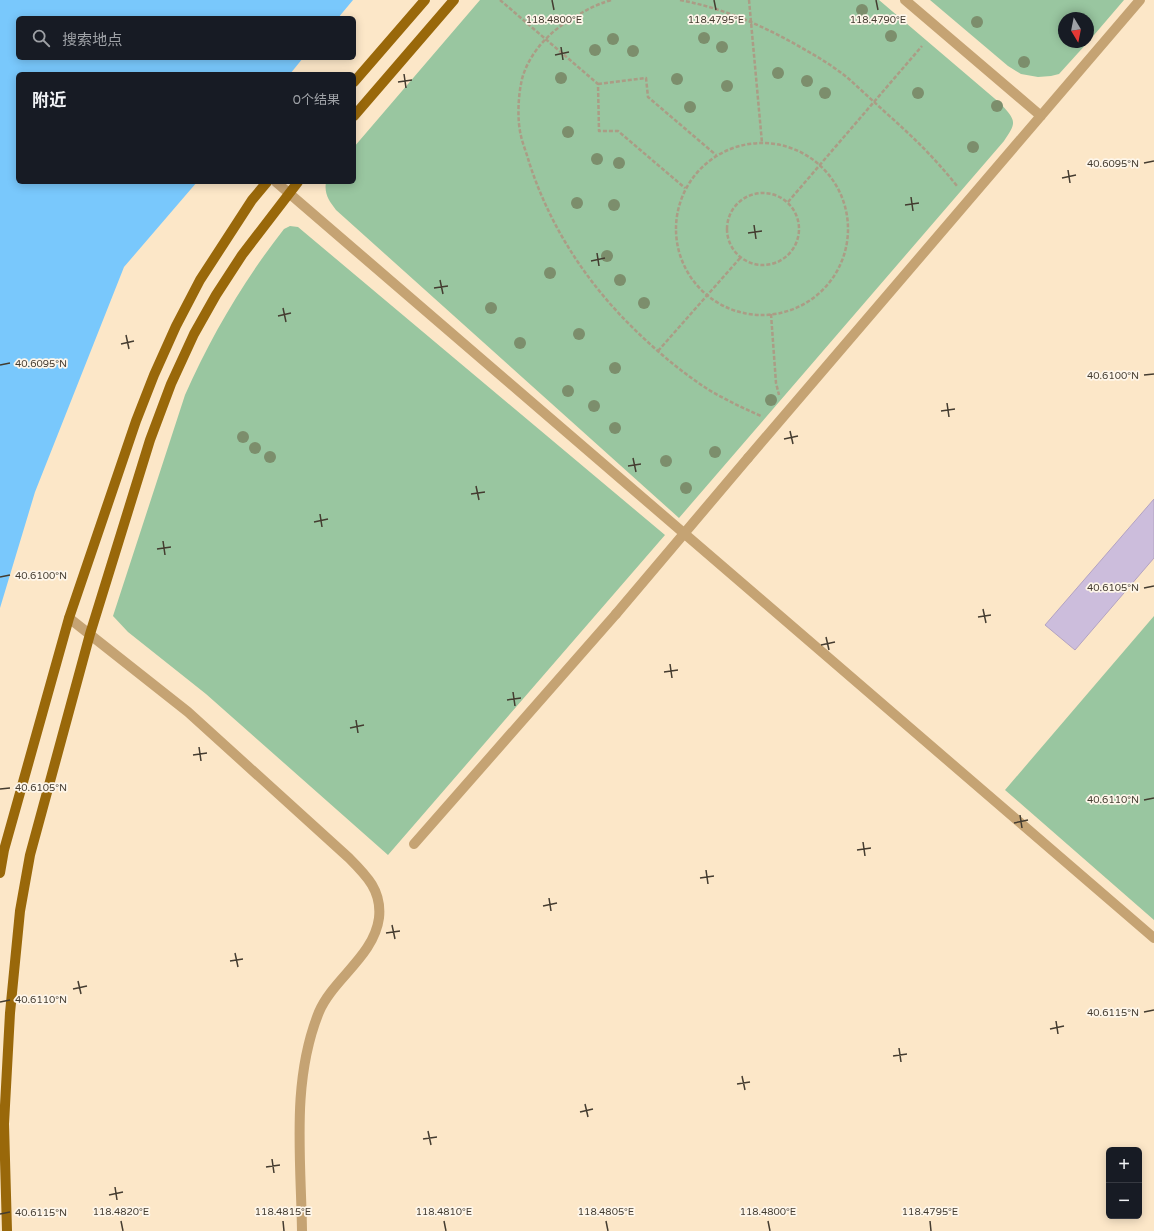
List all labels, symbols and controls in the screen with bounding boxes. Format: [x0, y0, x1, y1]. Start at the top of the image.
north arrow [1058, 12, 1094, 48]
text: 118.4800°E [526, 14, 582, 26]
text: 118.4795°E [688, 14, 744, 26]
text: 118.4790°E [850, 14, 906, 26]
search box [16, 16, 356, 60]
icon: search [30, 27, 52, 49]
text: 搜索地点 [62, 31, 122, 49]
text: 附近 [32, 90, 66, 111]
text: 0个结果 [293, 92, 340, 108]
text: 40.6095°N [1087, 158, 1139, 170]
text: 40.6095°N [15, 358, 67, 370]
text: 40.6100°N [1087, 370, 1139, 382]
text: 40.6100°N [15, 570, 67, 582]
text: 40.6105°N [1087, 582, 1139, 594]
text: 40.6105°N [15, 782, 67, 794]
text: 40.6110°N [1087, 794, 1139, 806]
text: 40.6110°N [15, 994, 67, 1006]
text: 40.6115°N [1087, 1007, 1139, 1019]
map controls [1106, 1147, 1142, 1219]
button: + [1106, 1147, 1142, 1183]
button: − [1106, 1183, 1142, 1219]
text: 118.4820°E [93, 1206, 149, 1218]
text: 118.4815°E [255, 1206, 311, 1218]
text: 118.4810°E [416, 1206, 472, 1218]
text: 118.4805°E [578, 1206, 634, 1218]
text: 118.4800°E [740, 1206, 796, 1218]
text: 118.4795°E [902, 1206, 958, 1218]
text: 40.6115°N [15, 1207, 67, 1219]

